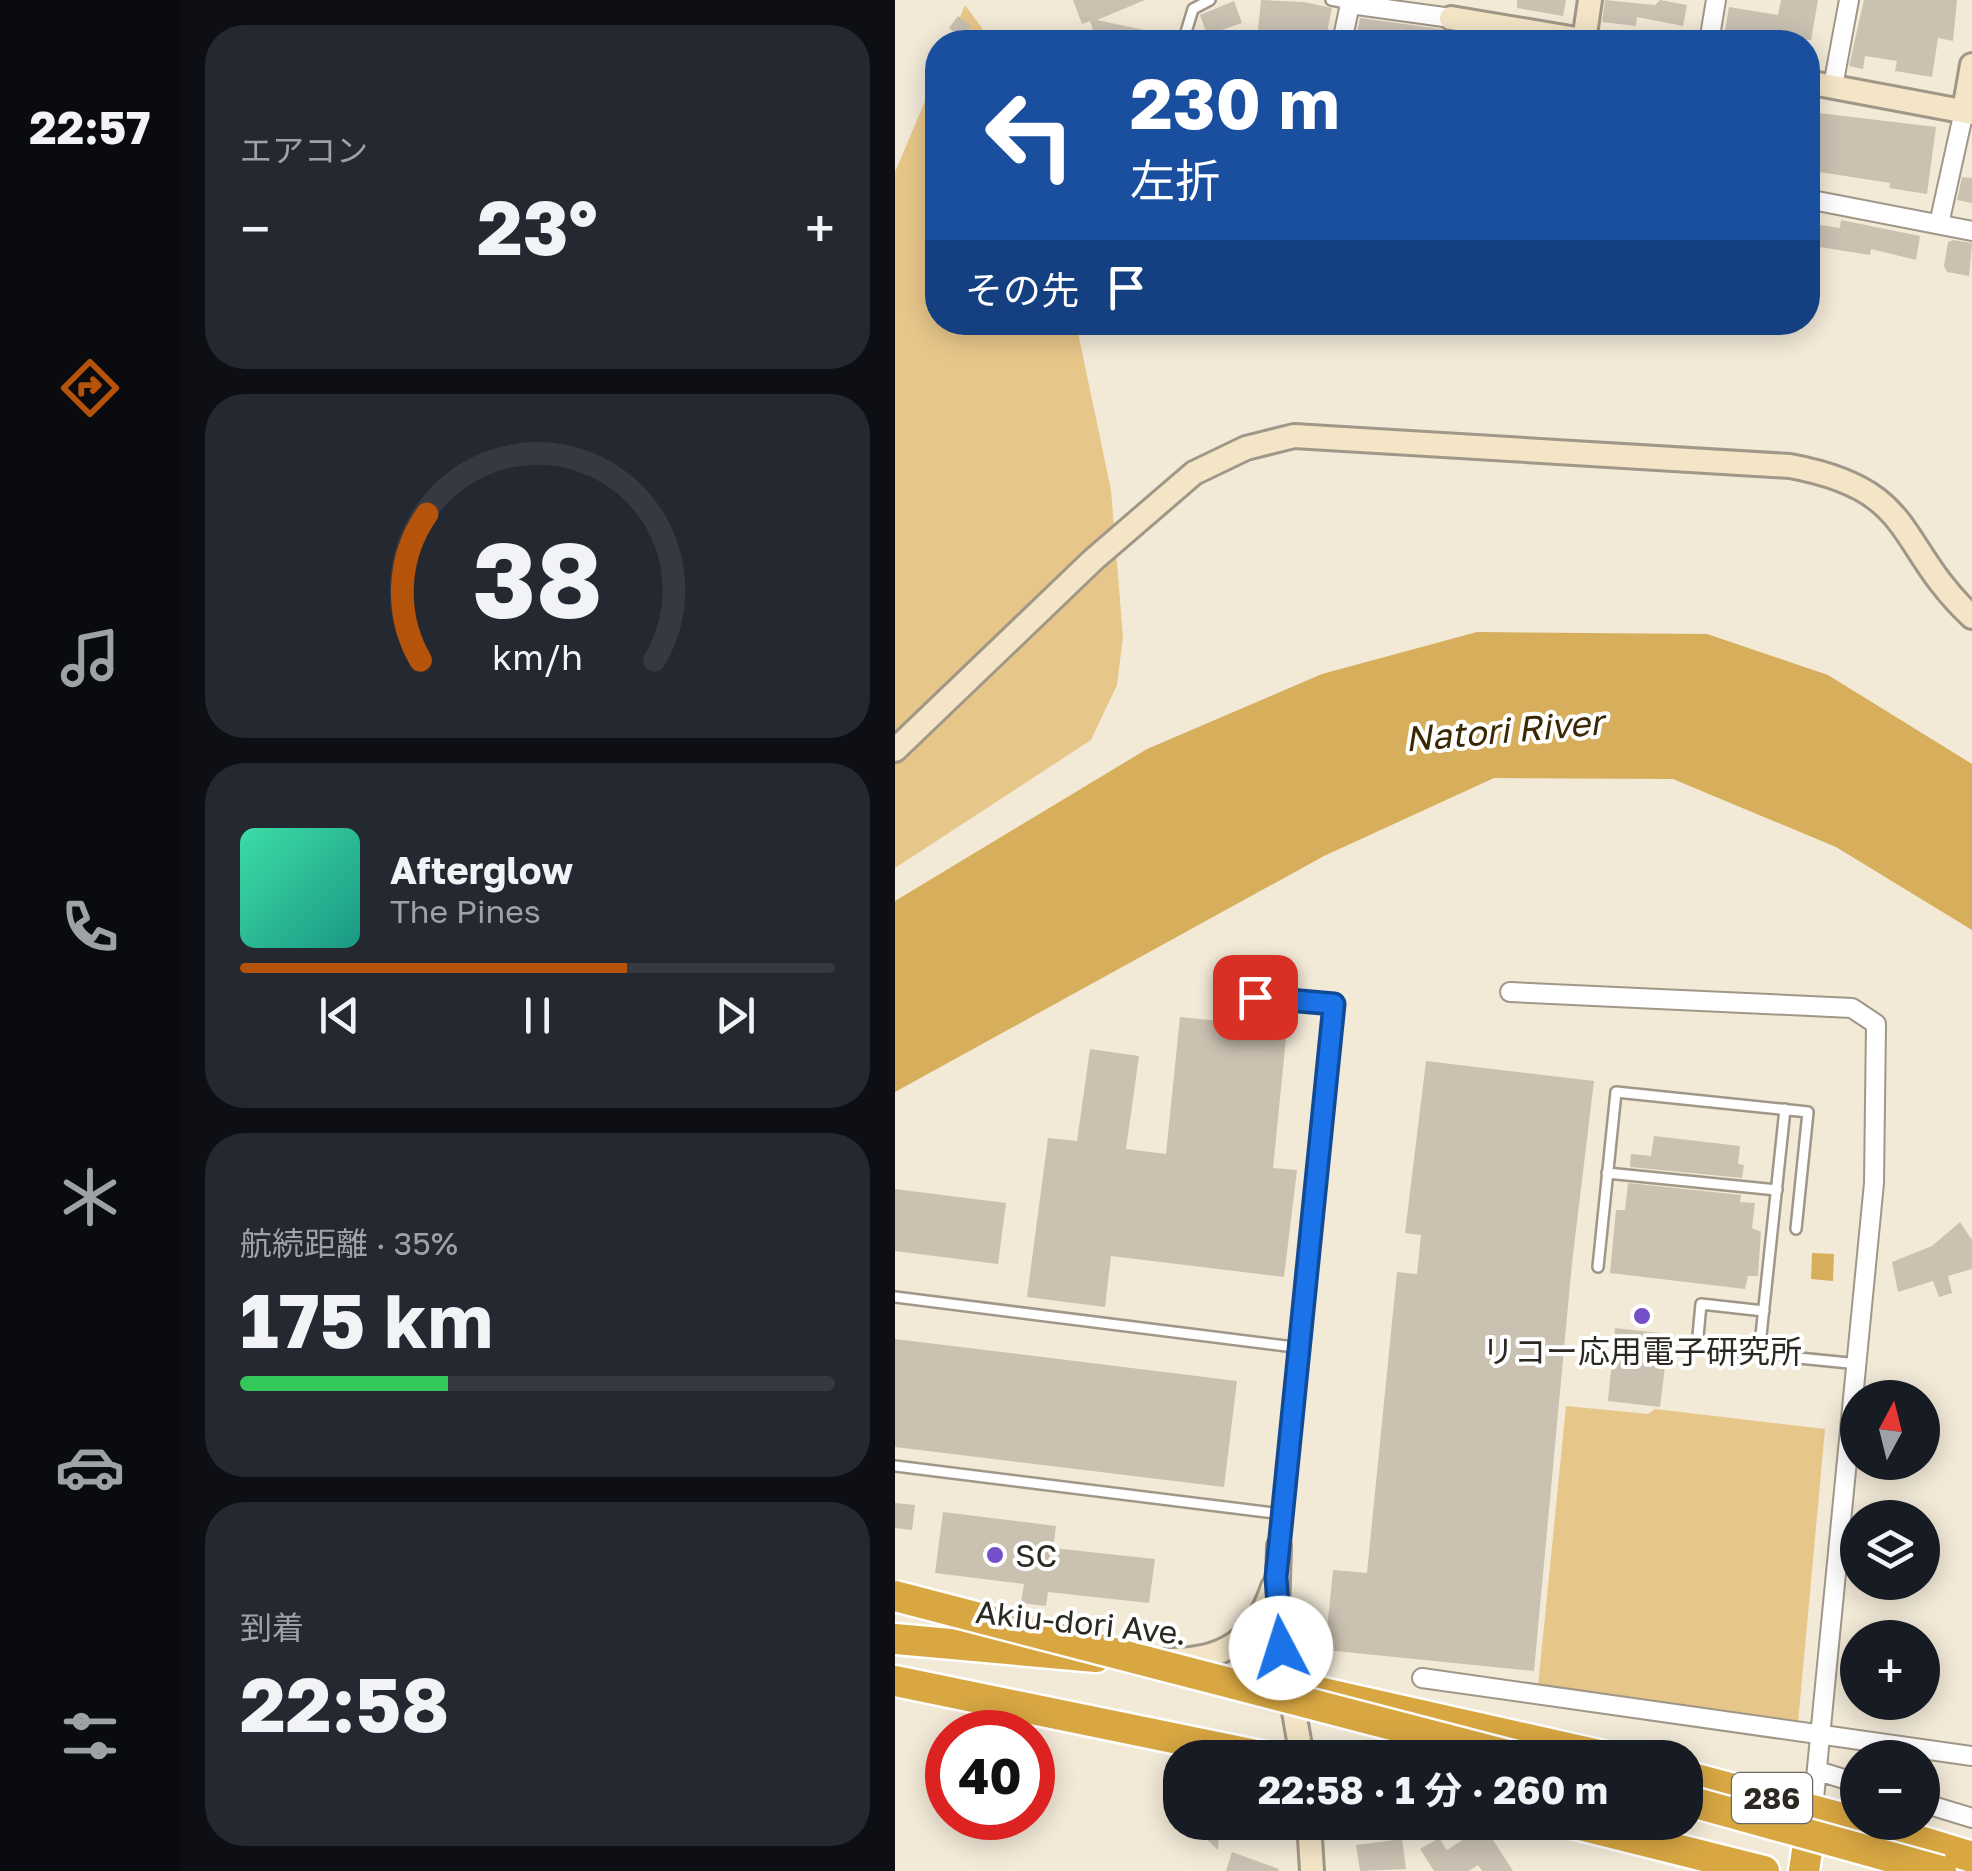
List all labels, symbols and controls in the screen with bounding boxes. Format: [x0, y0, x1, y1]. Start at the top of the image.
text: 230 m [1130, 60, 1340, 144]
icon: left [965, 70, 1095, 200]
text: 22:57 [29, 100, 151, 154]
text: エアコン [240, 131, 368, 169]
text: 左折 [1130, 153, 1220, 207]
text: 23° [477, 181, 598, 272]
text: − [240, 195, 270, 261]
text: + [805, 195, 835, 261]
icon: arrive [1099, 260, 1154, 315]
text: その先 [965, 267, 1079, 312]
icon: directions [55, 353, 125, 423]
text: 38 [472, 516, 603, 641]
icon: music [55, 623, 125, 693]
text: km/h [492, 635, 583, 678]
water label: Natori River [1403, 700, 1609, 760]
text: Afterglow [390, 847, 573, 892]
icon: phone [55, 892, 125, 962]
text: The Pines [390, 892, 541, 930]
pin [1213, 955, 1298, 1040]
icon: arrive [1228, 970, 1283, 1025]
icon: previous [312, 988, 367, 1043]
icon: pause [510, 988, 565, 1043]
icon: next [708, 988, 763, 1043]
icon: climate [55, 1162, 125, 1232]
text: 航続距離 · 35% [240, 1224, 458, 1262]
text: 175 km [240, 1274, 493, 1365]
marker: リコー応用電子研究所 [1631, 1305, 1653, 1327]
place label: リコー応用電子研究所 [1482, 1332, 1802, 1370]
north arrow [1840, 1380, 1940, 1480]
map controls [1840, 1380, 1940, 1840]
icon: car [55, 1432, 125, 1502]
button: layers [1840, 1500, 1940, 1600]
place label: SC [1015, 1536, 1057, 1574]
marker: SC [984, 1544, 1006, 1566]
street label: Akiu-dori Ave. [974, 1592, 1188, 1652]
position arrow [1229, 1596, 1333, 1700]
text: 到着 [240, 1608, 304, 1646]
button: + [1840, 1620, 1940, 1720]
text: 22:58 [240, 1658, 449, 1749]
icon: filters [55, 1701, 125, 1771]
speed limit sign: 40 [925, 1710, 1055, 1840]
button: − [1840, 1740, 1940, 1840]
text: 22:58 · 1 分 · 260 m [1258, 1767, 1608, 1812]
road number: 286 [1732, 1773, 1812, 1823]

